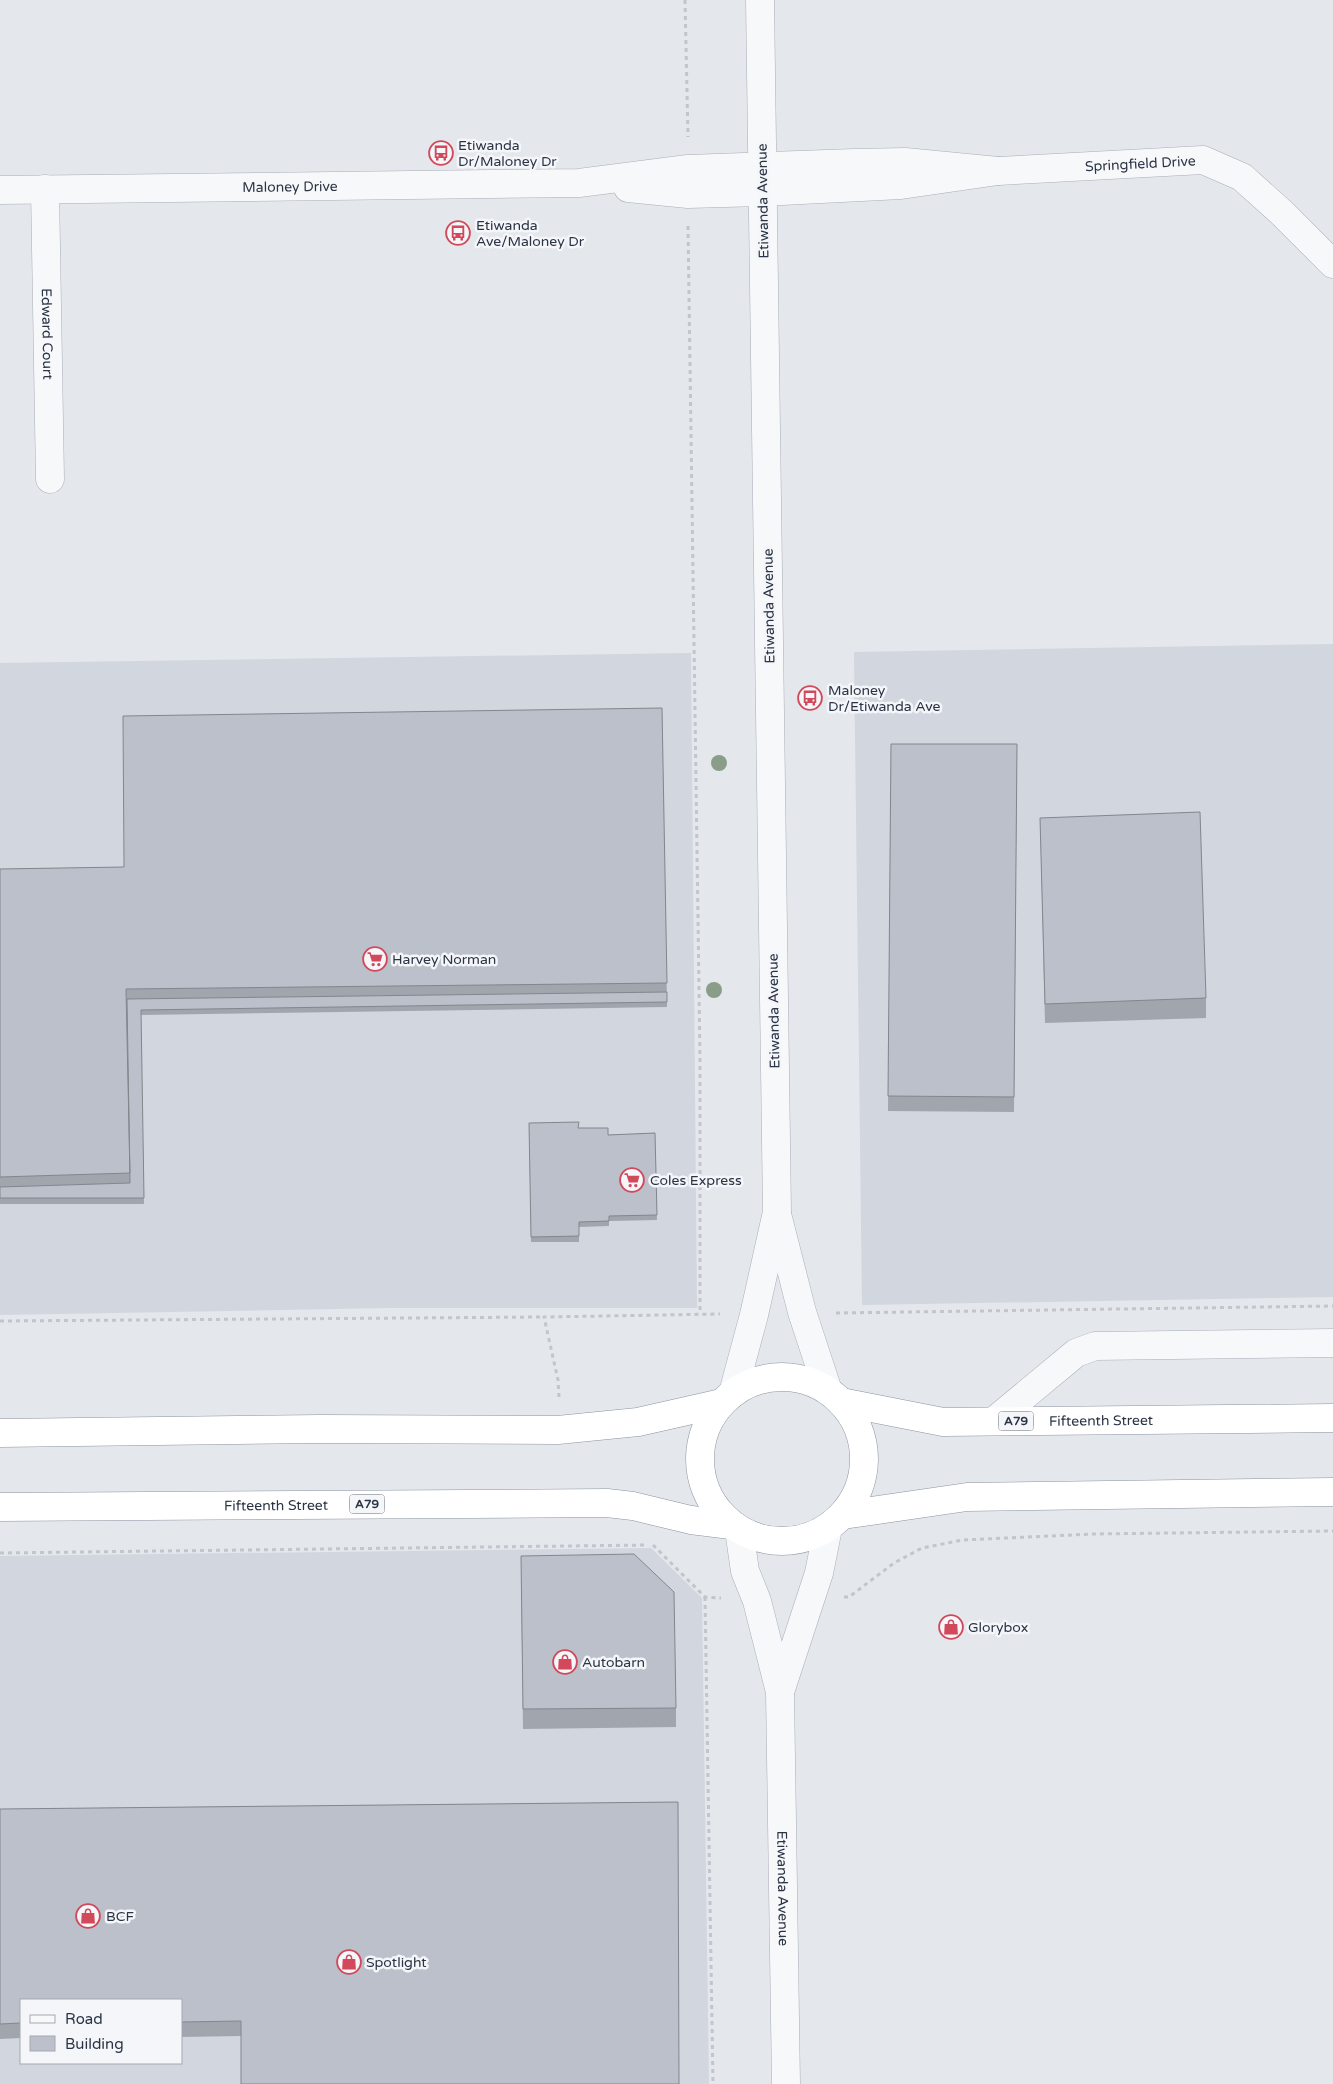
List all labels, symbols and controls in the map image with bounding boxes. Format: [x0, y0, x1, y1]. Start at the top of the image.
place label: Etiwanda Dr/Maloney Dr [458, 137, 557, 170]
bus stop icon: Etiwanda Dr/Maloney Dr [428, 140, 454, 166]
street label: Etiwanda Avenue [753, 143, 773, 259]
street label: Springfield Drive [1084, 152, 1196, 175]
street label: Maloney Drive [242, 177, 338, 196]
place label: Etiwanda Ave/Maloney Dr [476, 217, 585, 250]
bus stop icon: Etiwanda Ave/Maloney Dr [445, 220, 471, 246]
street label: Edward Court [38, 288, 57, 380]
street label: Etiwanda Avenue [759, 548, 779, 664]
place label: Maloney Dr/Etiwanda Ave [828, 682, 940, 715]
bus stop icon: Maloney Dr/Etiwanda Ave [797, 685, 823, 711]
supermarket icon: Harvey Norman [362, 946, 388, 972]
place label: Harvey Norman [392, 951, 496, 968]
street label: Etiwanda Avenue [764, 953, 784, 1069]
supermarket icon: Coles Express [619, 1167, 645, 1193]
place label: Coles Express [650, 1172, 742, 1189]
street label: Fifteenth Street [1049, 1411, 1154, 1429]
road number: A79 [998, 1412, 1034, 1430]
road number: A79 [350, 1495, 384, 1514]
street label: Fifteenth Street [224, 1496, 329, 1514]
shop icon: Glorybox [938, 1614, 964, 1640]
place label: Glorybox [968, 1619, 1028, 1636]
shop icon: Autobarn [552, 1649, 578, 1675]
place label: Autobarn [582, 1654, 645, 1671]
street label: Etiwanda Avenue [774, 1830, 792, 1946]
shop icon: BCF [75, 1903, 101, 1929]
place label: BCF [106, 1908, 134, 1925]
shop icon: Spotlight [336, 1949, 362, 1975]
place label: Spotlight [366, 1954, 427, 1971]
legend [20, 1999, 182, 2064]
text: Road [65, 2010, 103, 2028]
text: Building [65, 2035, 124, 2053]

